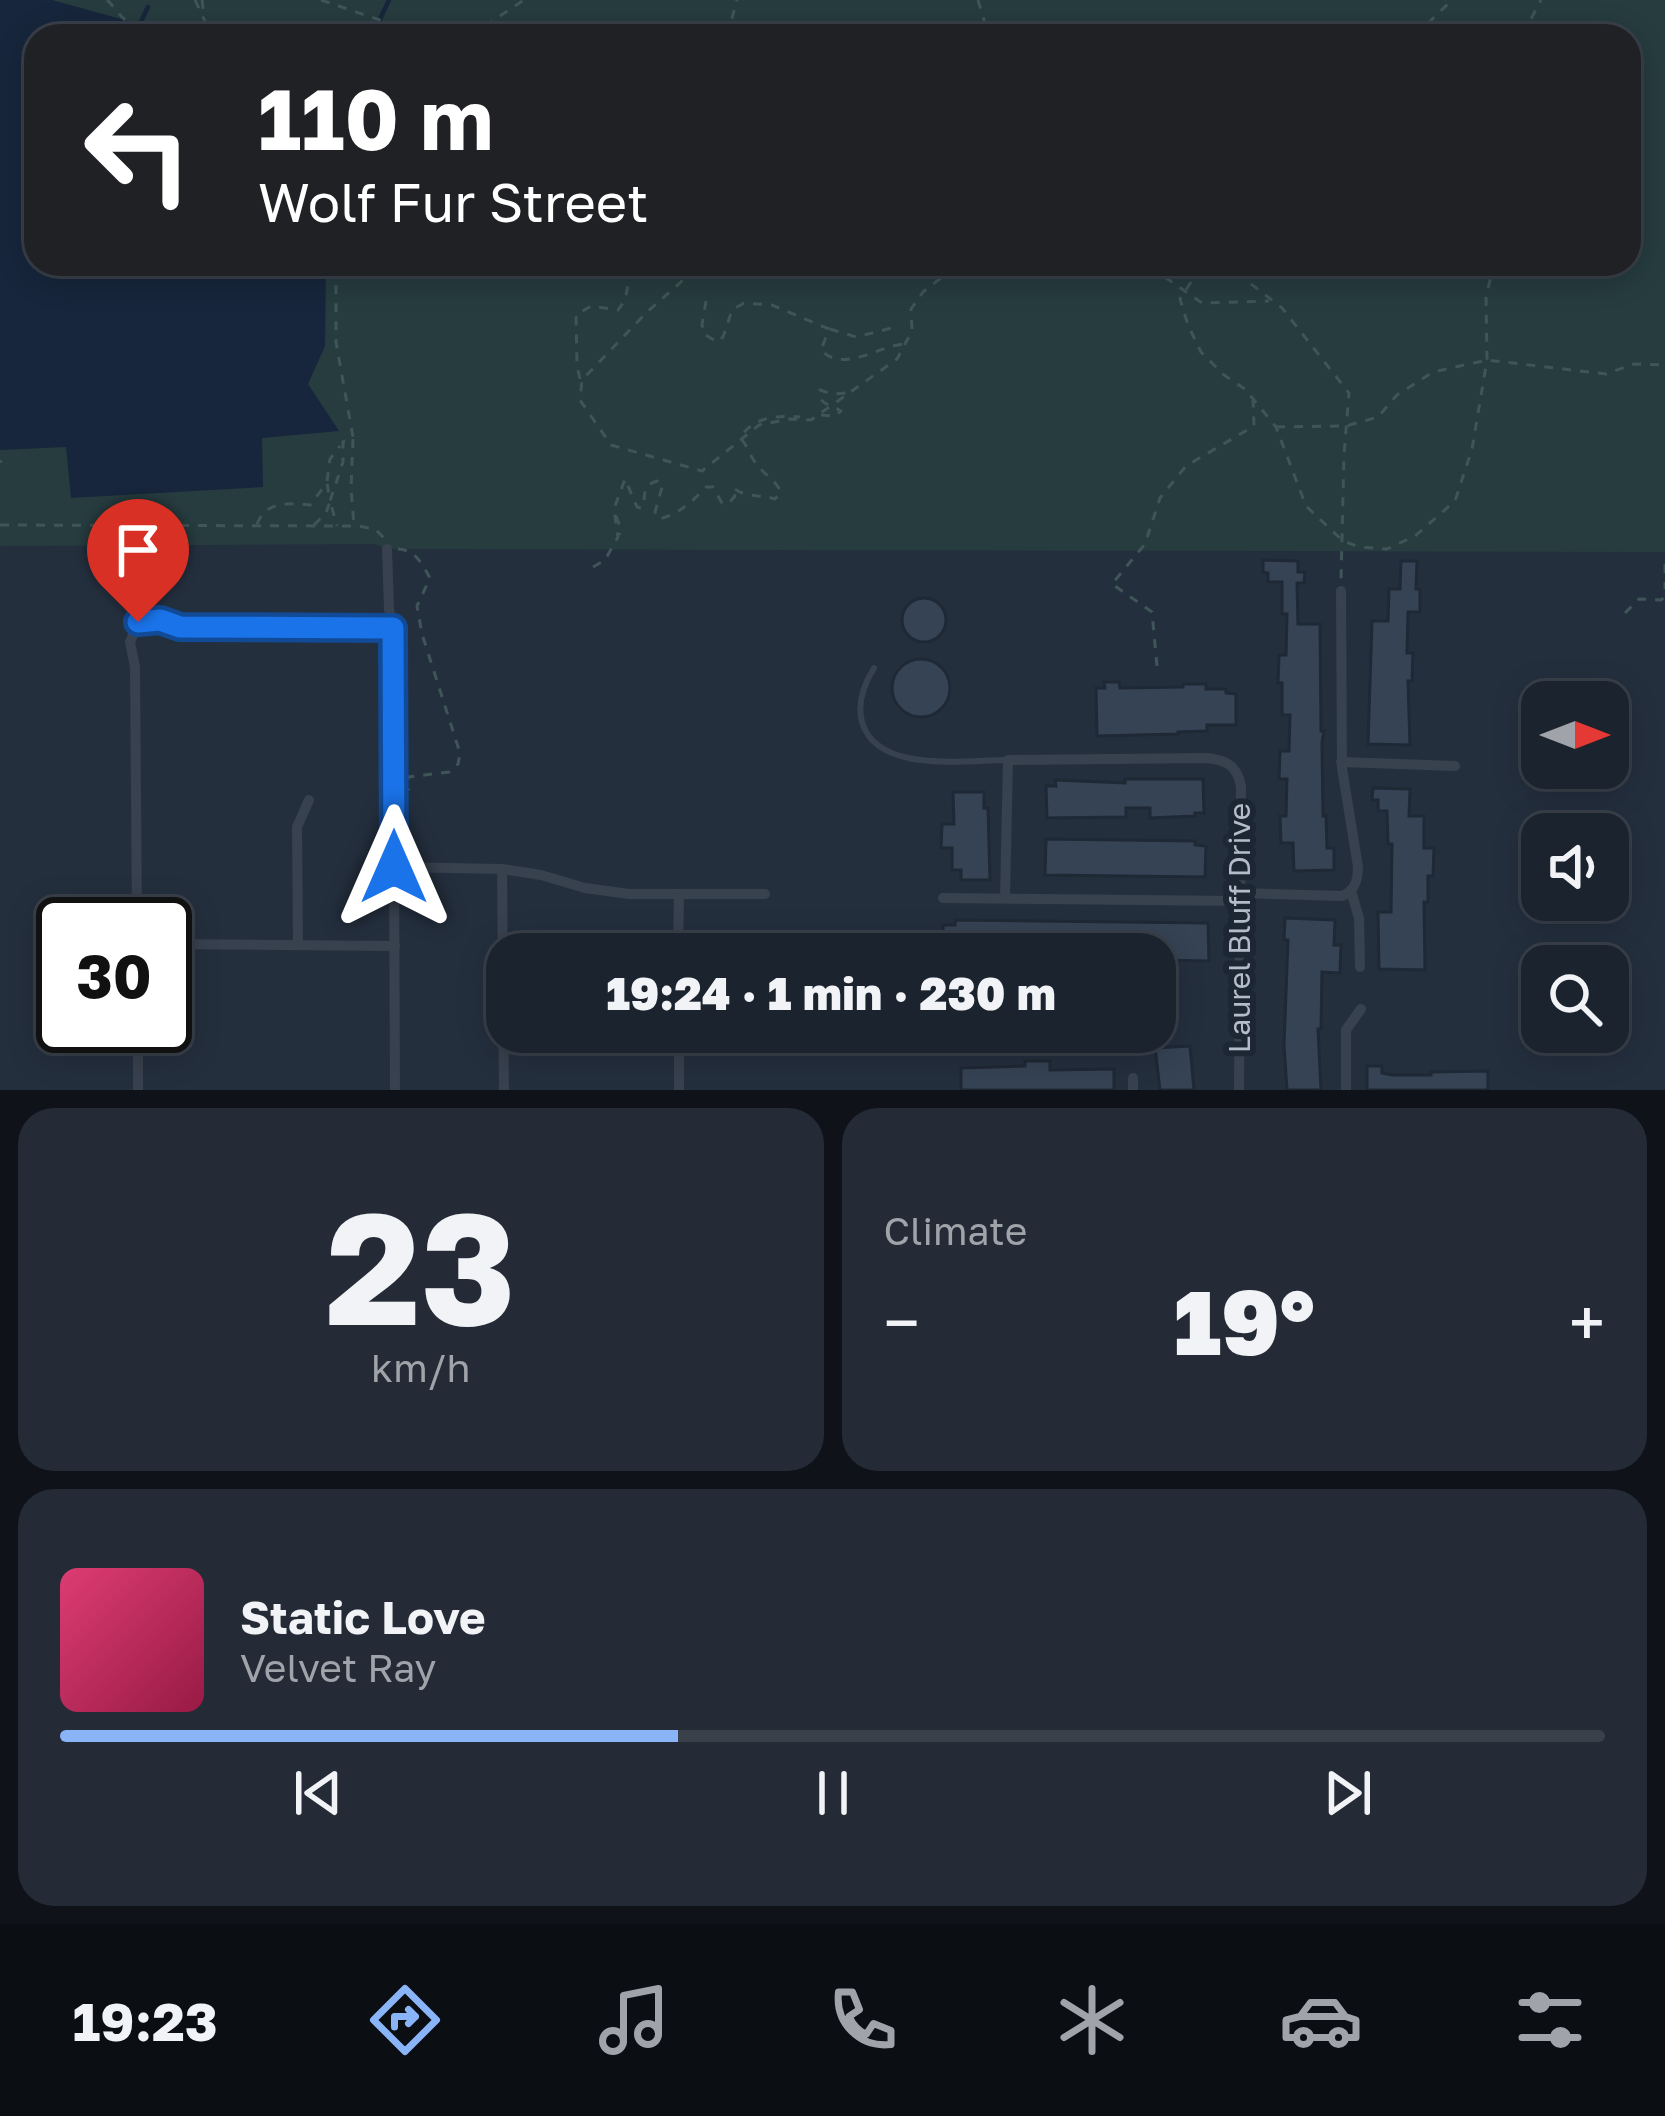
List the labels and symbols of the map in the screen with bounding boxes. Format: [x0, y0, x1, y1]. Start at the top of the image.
pin [87, 499, 189, 622]
north arrow [1521, 681, 1629, 789]
street label: Laurel Bluff Drive [1221, 803, 1257, 1053]
position arrow [331, 804, 457, 930]
speed limit sign: 30 [36, 897, 192, 1053]

